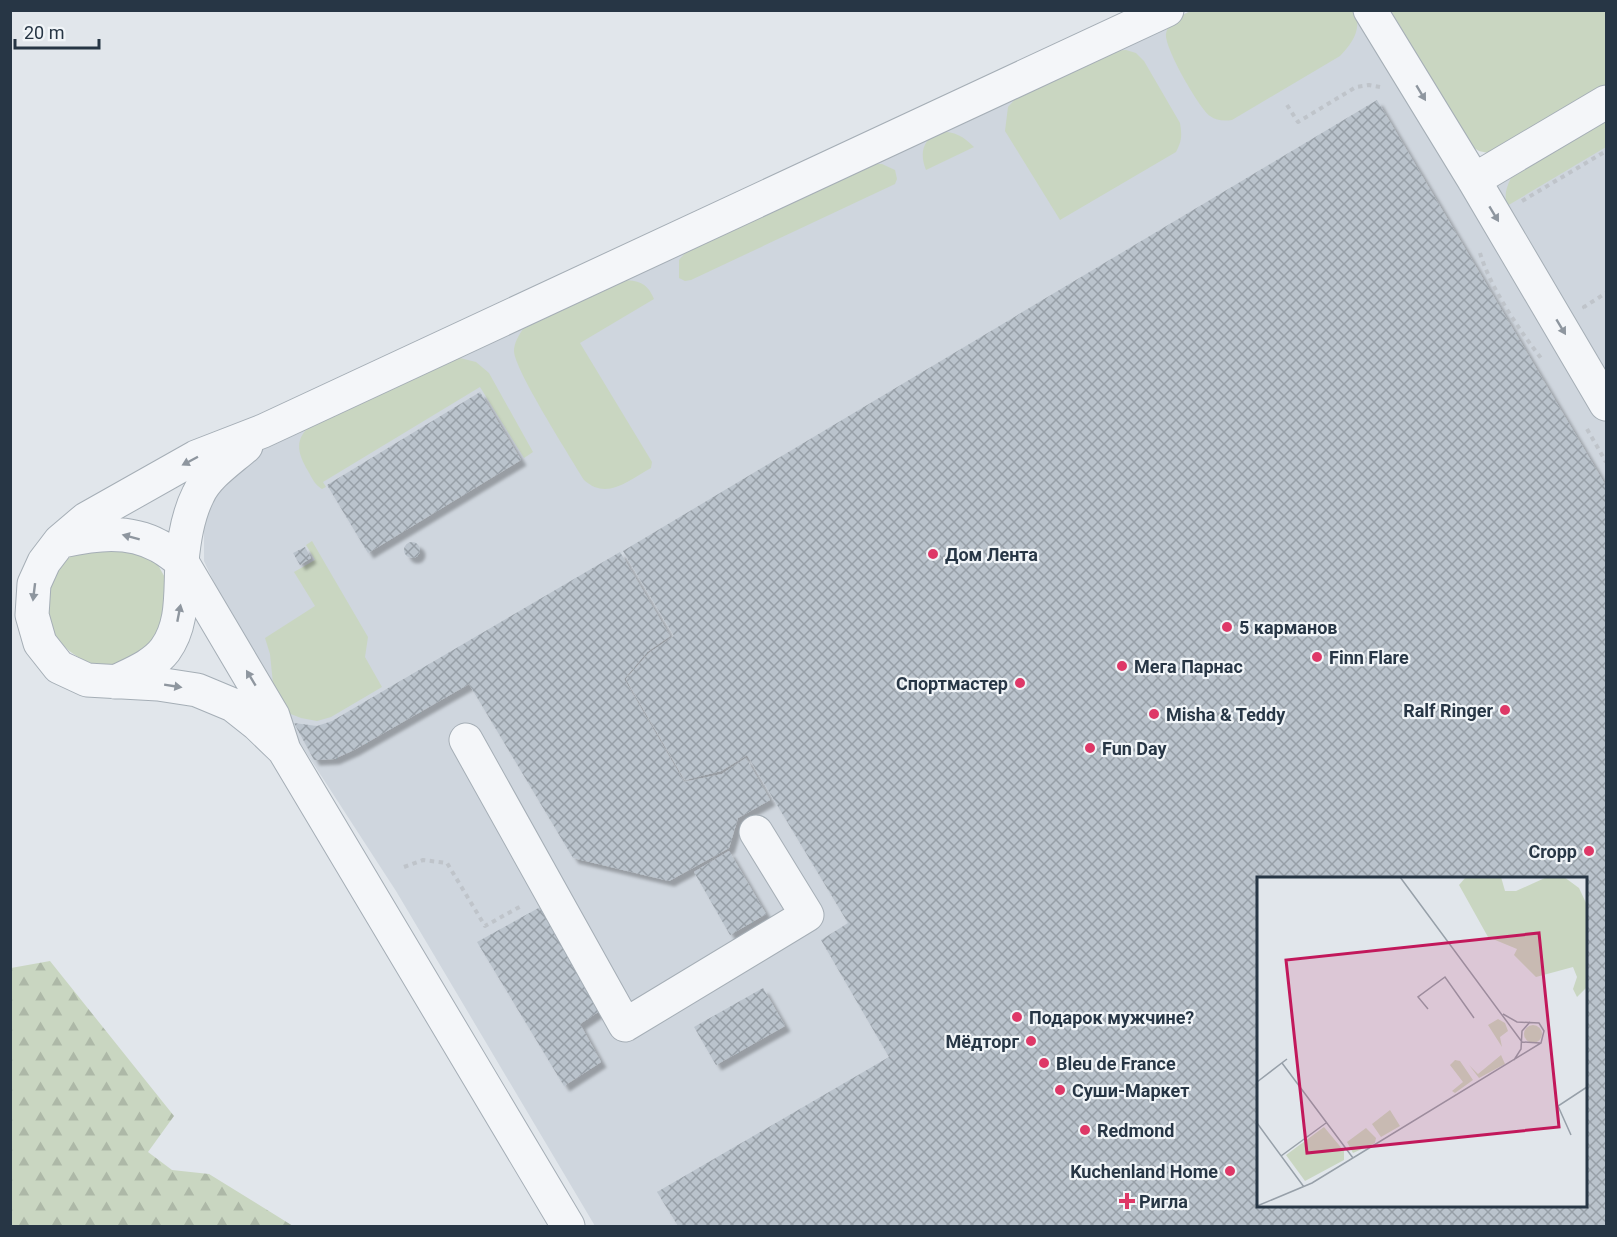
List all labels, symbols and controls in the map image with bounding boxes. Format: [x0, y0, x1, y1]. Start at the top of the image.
scale bar [15, 12, 99, 50]
text: 20 m [24, 22, 64, 43]
one-way arrow [1416, 85, 1427, 101]
one-way arrow [1489, 206, 1500, 222]
one-way arrow [1555, 319, 1566, 335]
one-way arrow [181, 456, 198, 466]
one-way arrow [121, 531, 140, 541]
place label: Дом Лента [945, 544, 1038, 565]
marker: Дом Лента [926, 547, 940, 561]
one-way arrow [30, 583, 39, 602]
one-way arrow [175, 603, 184, 622]
place label: 5 карманов [1239, 617, 1338, 638]
marker: 5 карманов [1220, 620, 1234, 634]
place label: Finn Flare [1329, 647, 1409, 668]
marker: Finn Flare [1310, 650, 1324, 664]
place label: Мега Парнас [1134, 656, 1243, 677]
marker: Мега Парнас [1115, 659, 1129, 673]
one-way arrow [245, 670, 256, 686]
place label: Спортмастер [896, 673, 1008, 694]
marker: Спортмастер [1013, 676, 1027, 690]
one-way arrow [164, 682, 183, 691]
place label: Ralf Ringer [1403, 700, 1493, 721]
marker: Ralf Ringer [1498, 703, 1512, 717]
place label: Misha & Teddy [1166, 704, 1286, 725]
marker: Misha & Teddy [1147, 707, 1161, 721]
place label: Fun Day [1102, 738, 1168, 759]
marker: Fun Day [1083, 741, 1097, 755]
place label: Cropp [1528, 841, 1577, 862]
marker: Cropp [1582, 844, 1596, 858]
inset map [1257, 877, 1587, 1207]
place label: Подарок мужчине? [1029, 1007, 1194, 1028]
marker: Подарок мужчине? [1010, 1010, 1024, 1024]
place label: Мёдторг [946, 1031, 1019, 1052]
marker: Мёдторг [1024, 1034, 1038, 1048]
place label: Bleu de France [1056, 1053, 1176, 1074]
marker: Bleu de France [1037, 1056, 1051, 1070]
place label: Суши-Маркет [1072, 1080, 1189, 1101]
marker: Суши-Маркет [1053, 1083, 1067, 1097]
place label: Redmond [1097, 1120, 1174, 1141]
marker: Redmond [1078, 1123, 1092, 1137]
place label: Kuchenland Home [1070, 1161, 1218, 1182]
marker: Kuchenland Home [1223, 1164, 1237, 1178]
place label: Ригла [1139, 1191, 1188, 1212]
marker: Ригла [1120, 1194, 1134, 1208]

